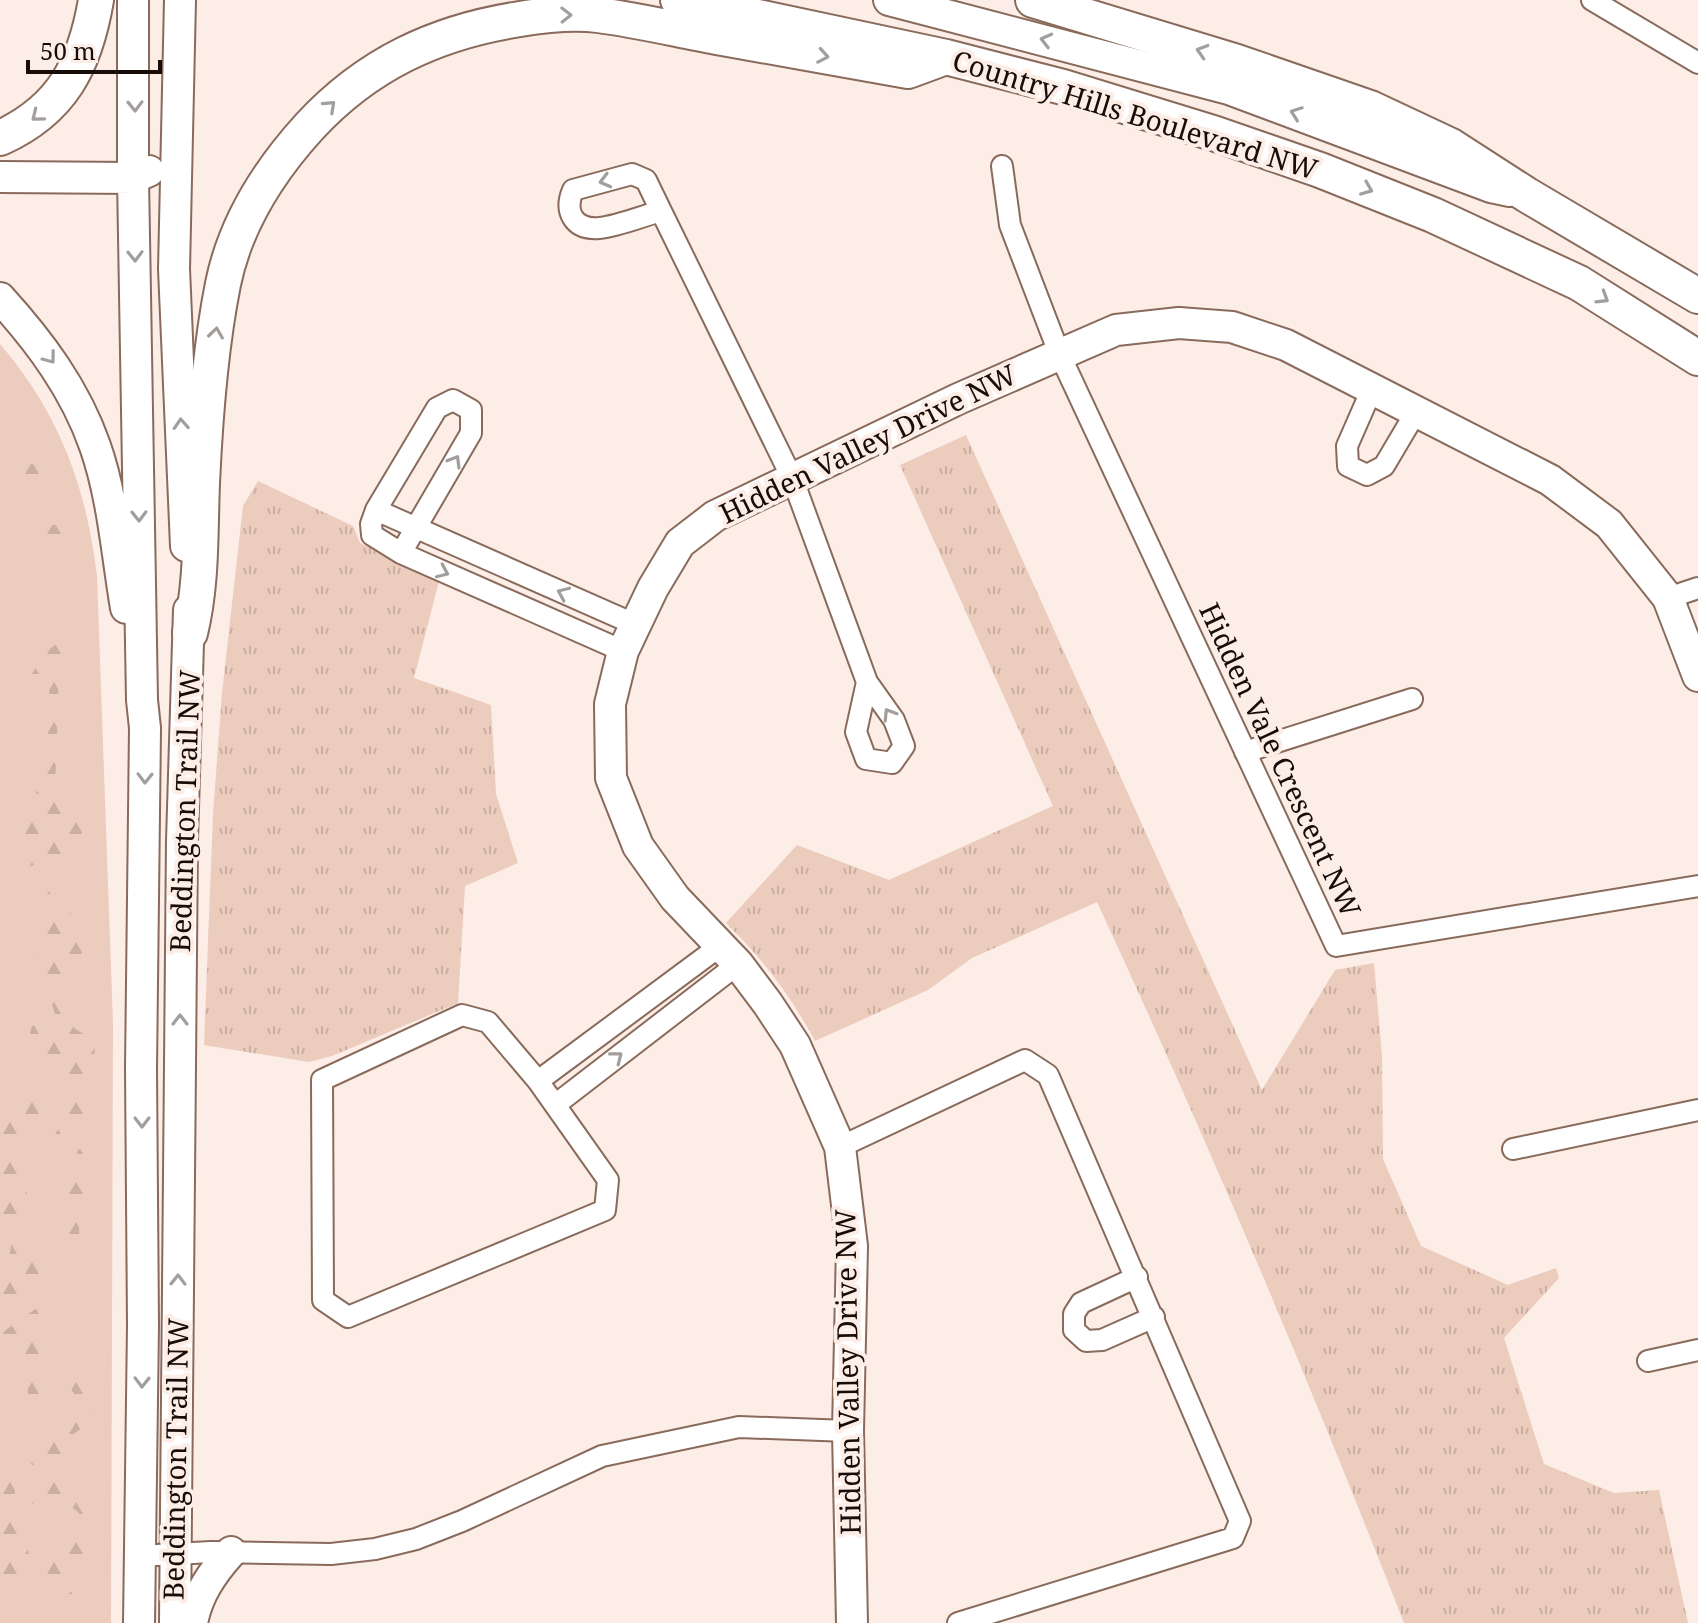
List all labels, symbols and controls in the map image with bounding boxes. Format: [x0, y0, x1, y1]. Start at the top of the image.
one-way arrow [560, 6, 573, 24]
scale bar [28, 24, 160, 74]
one-way arrow [1040, 33, 1054, 50]
text: 50 m [40, 34, 96, 67]
street label: Country Hills Boulevard NW [948, 40, 1323, 188]
one-way arrow [1195, 44, 1209, 60]
one-way arrow [816, 46, 830, 63]
one-way arrow [126, 100, 143, 113]
one-way arrow [321, 101, 335, 116]
one-way arrow [32, 106, 46, 121]
one-way arrow [1289, 107, 1303, 123]
one-way arrow [598, 172, 612, 189]
one-way arrow [1359, 179, 1373, 196]
one-way arrow [126, 250, 144, 263]
one-way arrow [1594, 289, 1609, 304]
one-way arrow [206, 326, 223, 340]
one-way arrow [40, 349, 54, 364]
street label: Hidden Valley Drive NW [713, 354, 1023, 532]
one-way arrow [172, 417, 189, 430]
one-way arrow [445, 455, 460, 470]
one-way arrow [131, 510, 148, 523]
one-way arrow [435, 562, 449, 578]
one-way arrow [557, 587, 571, 603]
street label: Hidden Vale Crescent NW [1191, 596, 1371, 923]
street label: Beddington Trail NW [160, 669, 208, 953]
one-way arrow [884, 709, 899, 723]
one-way arrow [136, 772, 154, 785]
one-way arrow [171, 1013, 189, 1026]
one-way arrow [608, 1053, 623, 1067]
one-way arrow [133, 1116, 151, 1129]
street label: Hidden Valley Drive NW [825, 1208, 869, 1535]
one-way arrow [169, 1273, 187, 1286]
street label: Beddington Trail NW [154, 1317, 196, 1600]
one-way arrow [133, 1376, 151, 1389]

